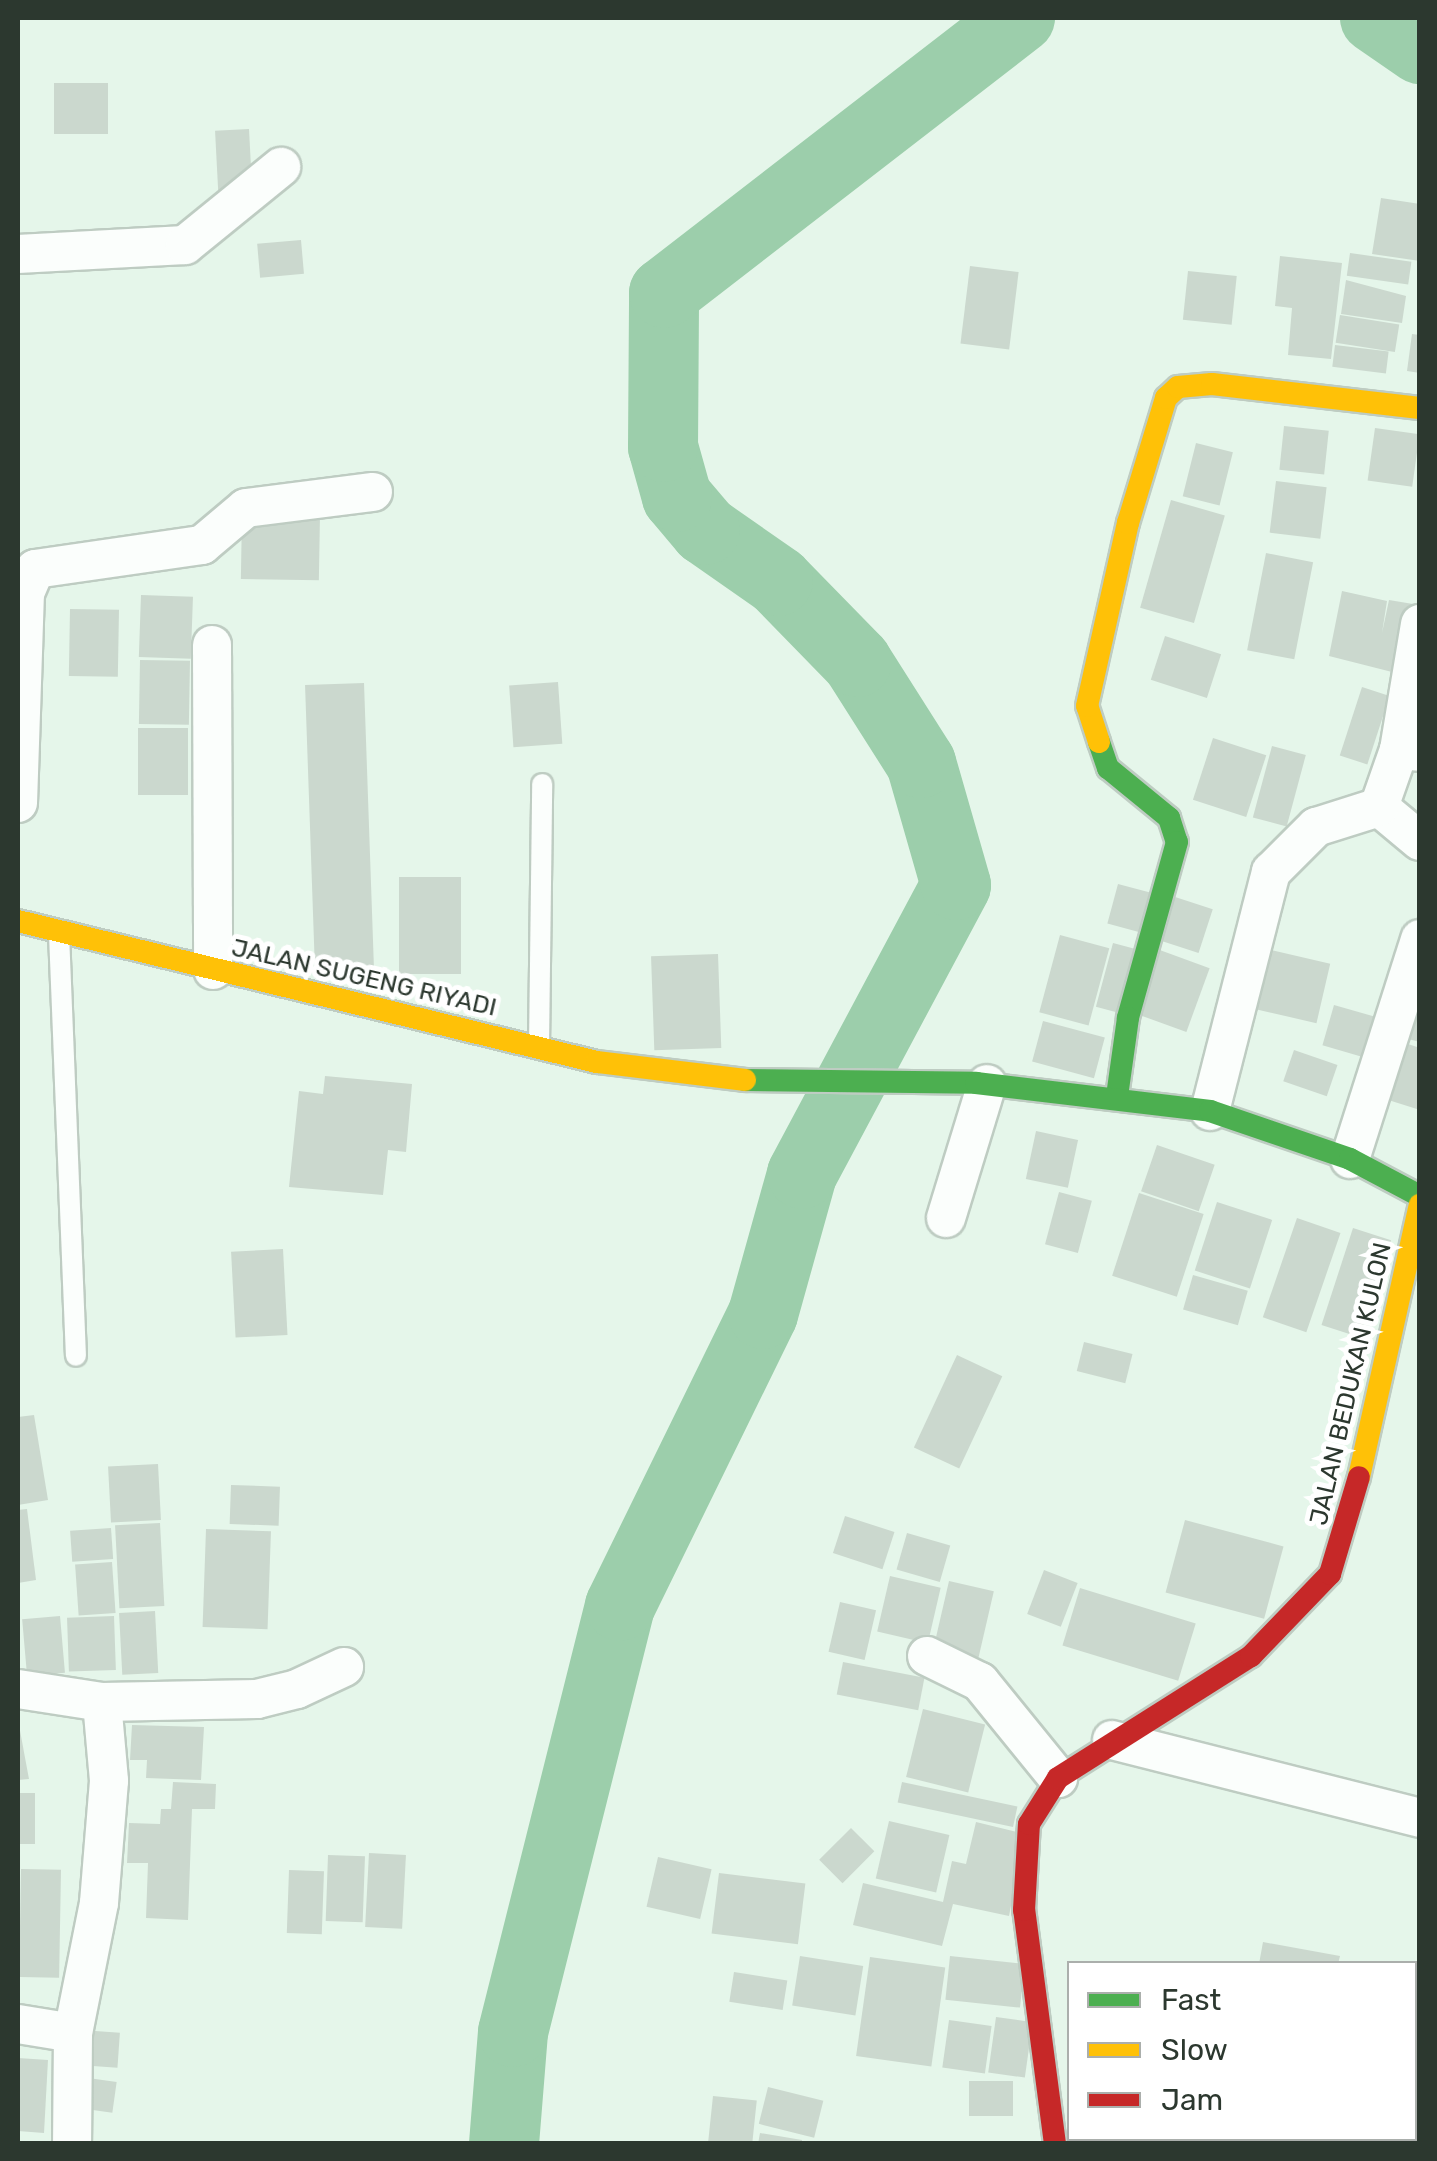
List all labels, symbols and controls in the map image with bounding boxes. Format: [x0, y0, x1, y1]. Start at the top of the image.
street label: JALAN SUGENG RIYADI [229, 933, 499, 1023]
street label: JALAN BEDUKAN KULON [1304, 1240, 1398, 1528]
legend [1067, 1961, 1417, 2141]
text: Fast [1161, 1982, 1221, 2018]
text: Slow [1161, 2032, 1228, 2068]
text: Jam [1161, 2082, 1223, 2118]

